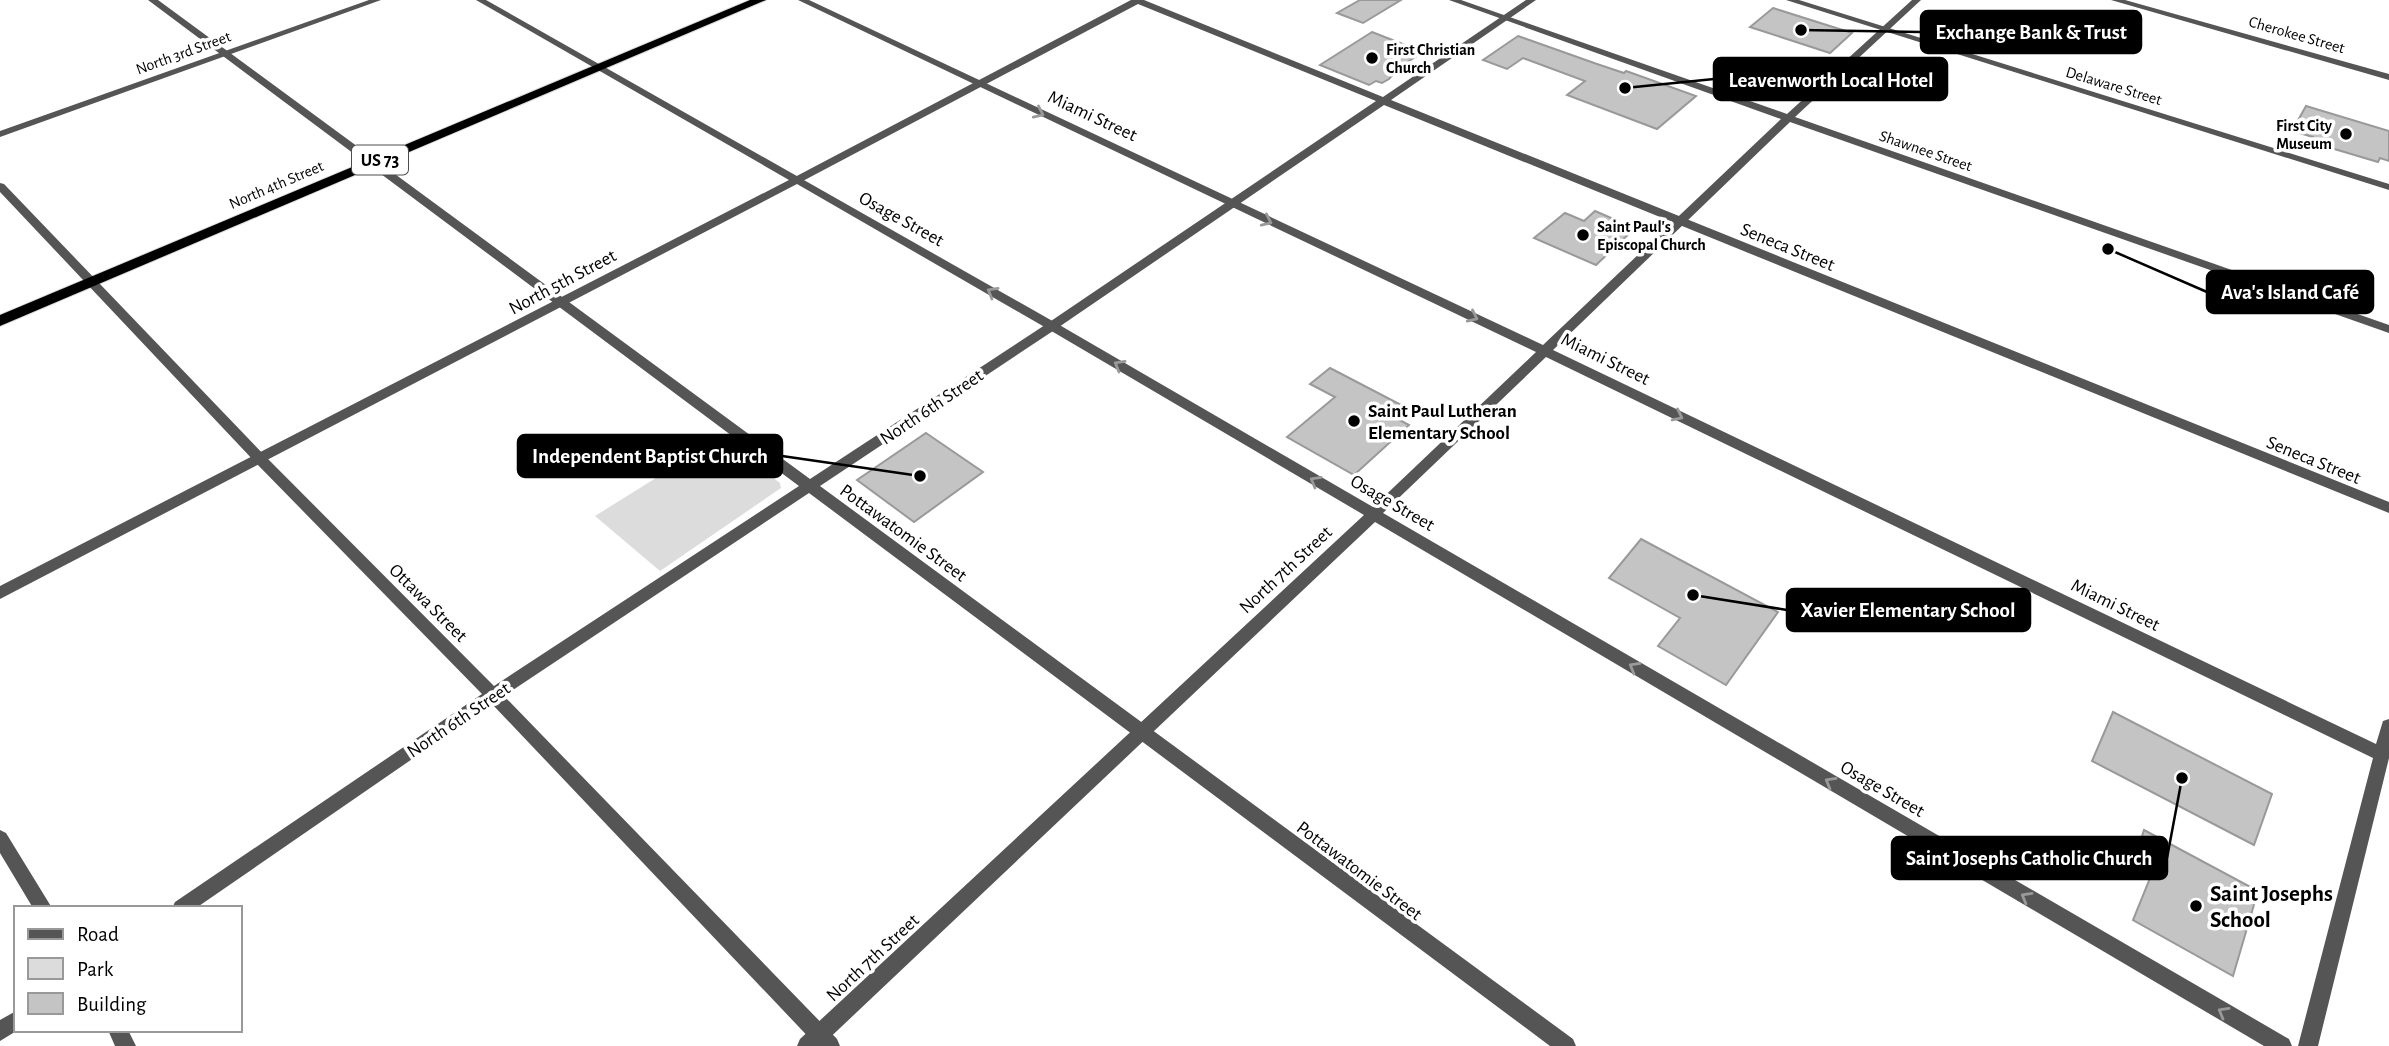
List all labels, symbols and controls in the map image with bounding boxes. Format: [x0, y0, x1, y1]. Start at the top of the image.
callout: Exchange Bank & Trust [1921, 11, 2141, 53]
street label: Cherokee Street [2247, 14, 2347, 56]
text: Exchange Bank & Trust [1935, 22, 2127, 43]
street label: North 3rd Street [134, 28, 233, 78]
place label: First Christian Church [1386, 42, 1475, 76]
marker: First Christian Church [1364, 50, 1380, 66]
callout: Leavenworth Local Hotel [1714, 58, 1947, 100]
street label: Delaware Street [2064, 64, 2164, 108]
text: Leavenworth Local Hotel [1729, 70, 1933, 91]
street label: Miami Street [1045, 87, 1140, 145]
one-way arrow [1032, 105, 1045, 119]
place label: First City Museum [2276, 118, 2333, 152]
marker: First City Museum [2338, 126, 2354, 142]
street label: Shawnee Street [1877, 128, 1974, 174]
road number: US 73 [352, 146, 408, 174]
street label: North 4th Street [227, 158, 326, 212]
street label: Osage Street [856, 188, 947, 250]
one-way arrow [1260, 213, 1272, 227]
place label: Saint Paul's Episcopal Church [1597, 219, 1706, 253]
street label: Seneca Street [1738, 220, 1837, 275]
marker: Saint Paul's Episcopal Church [1575, 227, 1591, 243]
street label: North 5th Street [506, 246, 620, 319]
callout: Ava's Island Café [2207, 271, 2373, 313]
text: Ava's Island Café [2221, 282, 2359, 303]
one-way arrow [987, 287, 999, 300]
one-way arrow [1466, 309, 1478, 323]
street label: Miami Street [1558, 330, 1653, 389]
one-way arrow [1113, 361, 1126, 374]
street label: North 6th Street [877, 366, 987, 449]
place label: Saint Paul Lutheran Elementary School [1368, 402, 1517, 443]
one-way arrow [1671, 408, 1683, 422]
marker: Saint Paul Lutheran Elementary School [1346, 413, 1362, 429]
street label: Seneca Street [2264, 433, 2363, 488]
callout: Independent Baptist Church [518, 435, 782, 477]
text: Independent Baptist Church [532, 446, 768, 467]
street label: Osage Street [1347, 472, 1438, 535]
one-way arrow [1309, 476, 1322, 489]
street label: Pottawatomie Street [836, 481, 970, 585]
street label: North 7th Street [1236, 523, 1336, 618]
street label: Ottawa Street [385, 560, 471, 646]
street label: Miami Street [2068, 576, 2163, 635]
callout: Xavier Elementary School [1787, 589, 2030, 631]
text: Xavier Elementary School [1801, 600, 2015, 621]
one-way arrow [1628, 662, 1641, 675]
street label: North 6th Street [404, 679, 514, 762]
street label: Osage Street [1837, 758, 1928, 821]
one-way arrow [1825, 777, 1837, 790]
street label: Pottawatomie Street [1293, 818, 1425, 924]
callout: Saint Josephs Catholic Church [1892, 837, 2167, 879]
text: Saint Josephs Catholic Church [1906, 848, 2152, 869]
place label: Saint Josephs School [2210, 883, 2333, 932]
one-way arrow [2021, 892, 2034, 905]
marker: Saint Josephs School [2188, 898, 2204, 914]
legend [14, 906, 242, 1032]
street label: North 7th Street [823, 911, 923, 1006]
text: Road [77, 924, 119, 945]
text: Park [77, 959, 114, 980]
text: Building [77, 994, 147, 1015]
one-way arrow [2217, 1007, 2230, 1020]

